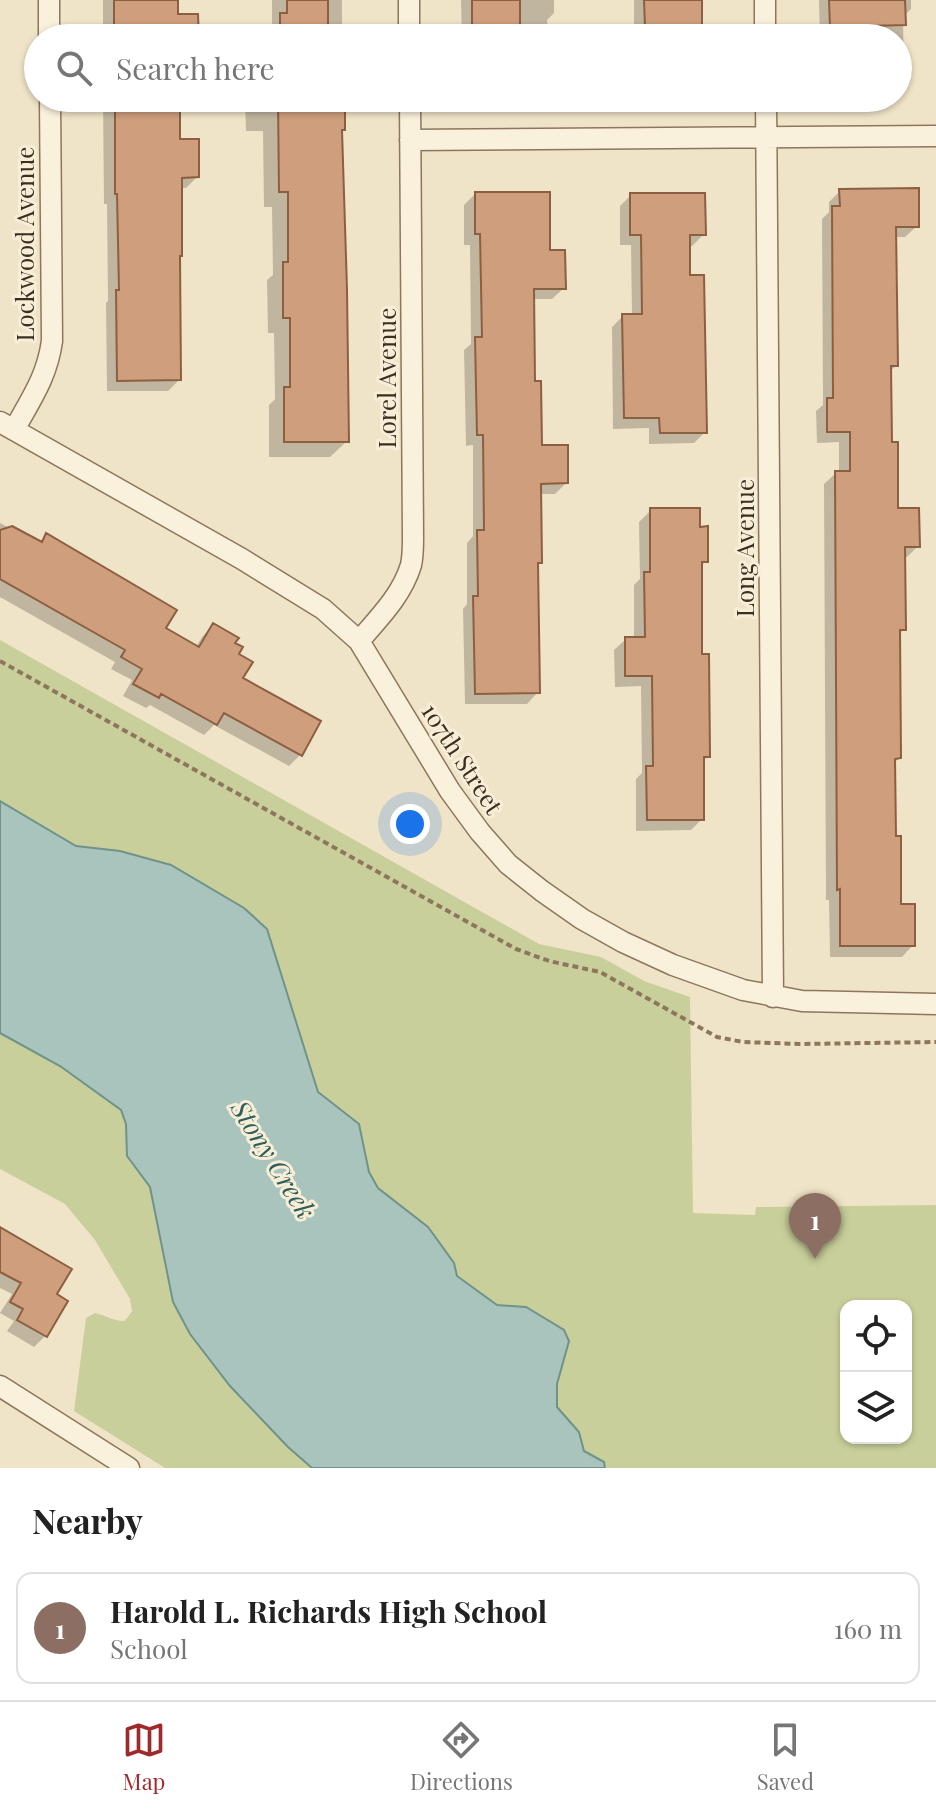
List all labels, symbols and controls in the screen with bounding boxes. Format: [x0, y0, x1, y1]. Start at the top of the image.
search box [24, 24, 912, 112]
icon: search [52, 46, 96, 90]
text: Search here [116, 48, 275, 88]
street label: Lockwood Avenue [8, 147, 40, 342]
street label: Lorel Avenue [370, 308, 402, 448]
street label: Long Avenue [728, 479, 760, 617]
street label: 107th Street [415, 696, 511, 820]
your location [390, 804, 430, 844]
water label: Stony Creek [223, 1092, 324, 1225]
pin: 1 [789, 1193, 841, 1259]
map controls [840, 1300, 912, 1444]
button: locate [840, 1300, 912, 1372]
button: layers [840, 1372, 912, 1444]
text: Nearby [32, 1497, 143, 1543]
text: Harold L. Richards High School [110, 1591, 547, 1631]
text: 1 [55, 1611, 65, 1646]
text: 160 m [834, 1611, 902, 1646]
text: School [110, 1631, 188, 1666]
tab: Map [122, 1718, 166, 1796]
tab: Directions [410, 1718, 513, 1796]
tab: Saved [757, 1718, 814, 1796]

